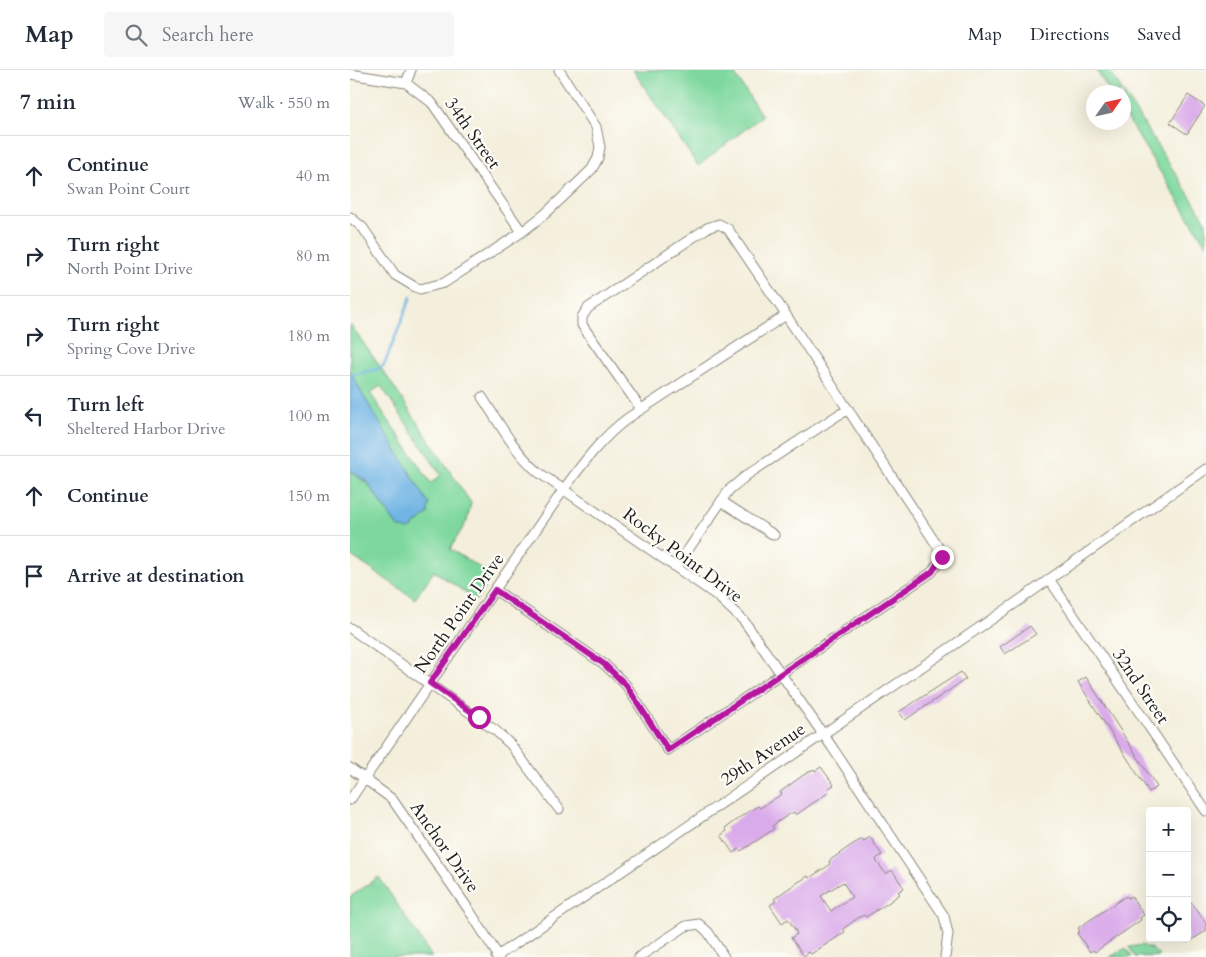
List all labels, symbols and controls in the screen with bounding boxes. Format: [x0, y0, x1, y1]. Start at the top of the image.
search box [104, 12, 454, 57]
text: Map [25, 18, 74, 51]
icon: search [122, 21, 150, 49]
text: Search here [162, 22, 254, 48]
text: Map [968, 22, 1002, 47]
text: Directions [1030, 22, 1109, 47]
text: Saved [1137, 22, 1181, 47]
north arrow [1086, 85, 1131, 130]
text: 7 min [20, 88, 76, 117]
text: Walk · 550 m [238, 92, 330, 114]
street label: 34th Street [439, 92, 507, 174]
text: Continue [67, 152, 149, 178]
icon: ahead [20, 162, 48, 190]
text: 40 m [296, 165, 330, 187]
text: Swan Point Court [67, 178, 190, 200]
text: Turn right [67, 232, 159, 258]
icon: right [20, 242, 48, 270]
text: 80 m [296, 245, 330, 267]
text: North Point Drive [67, 258, 193, 280]
text: Turn right [67, 312, 159, 338]
icon: right [20, 322, 48, 350]
text: 180 m [288, 325, 330, 347]
text: Spring Cove Drive [67, 338, 195, 360]
text: Turn left [67, 392, 144, 418]
icon: left [20, 402, 48, 430]
text: 100 m [288, 405, 330, 427]
text: Sheltered Harbor Drive [67, 418, 226, 440]
icon: ahead [20, 482, 48, 510]
text: Continue [67, 483, 149, 509]
text: 150 m [288, 485, 330, 507]
street label: Rocky Point Drive [618, 502, 748, 609]
route end [931, 546, 954, 569]
street label: North Point Drive [409, 548, 510, 679]
icon: arrive [20, 562, 48, 590]
text: Arrive at destination [67, 563, 244, 589]
street label: 32nd Street [1106, 643, 1175, 729]
route start [468, 706, 491, 729]
street label: 29th Avenue [716, 717, 811, 792]
street label: Anchor Drive [404, 797, 485, 898]
map controls [1146, 807, 1191, 942]
button: + [1146, 807, 1191, 852]
button: − [1146, 852, 1191, 897]
button: locate [1146, 897, 1191, 942]

